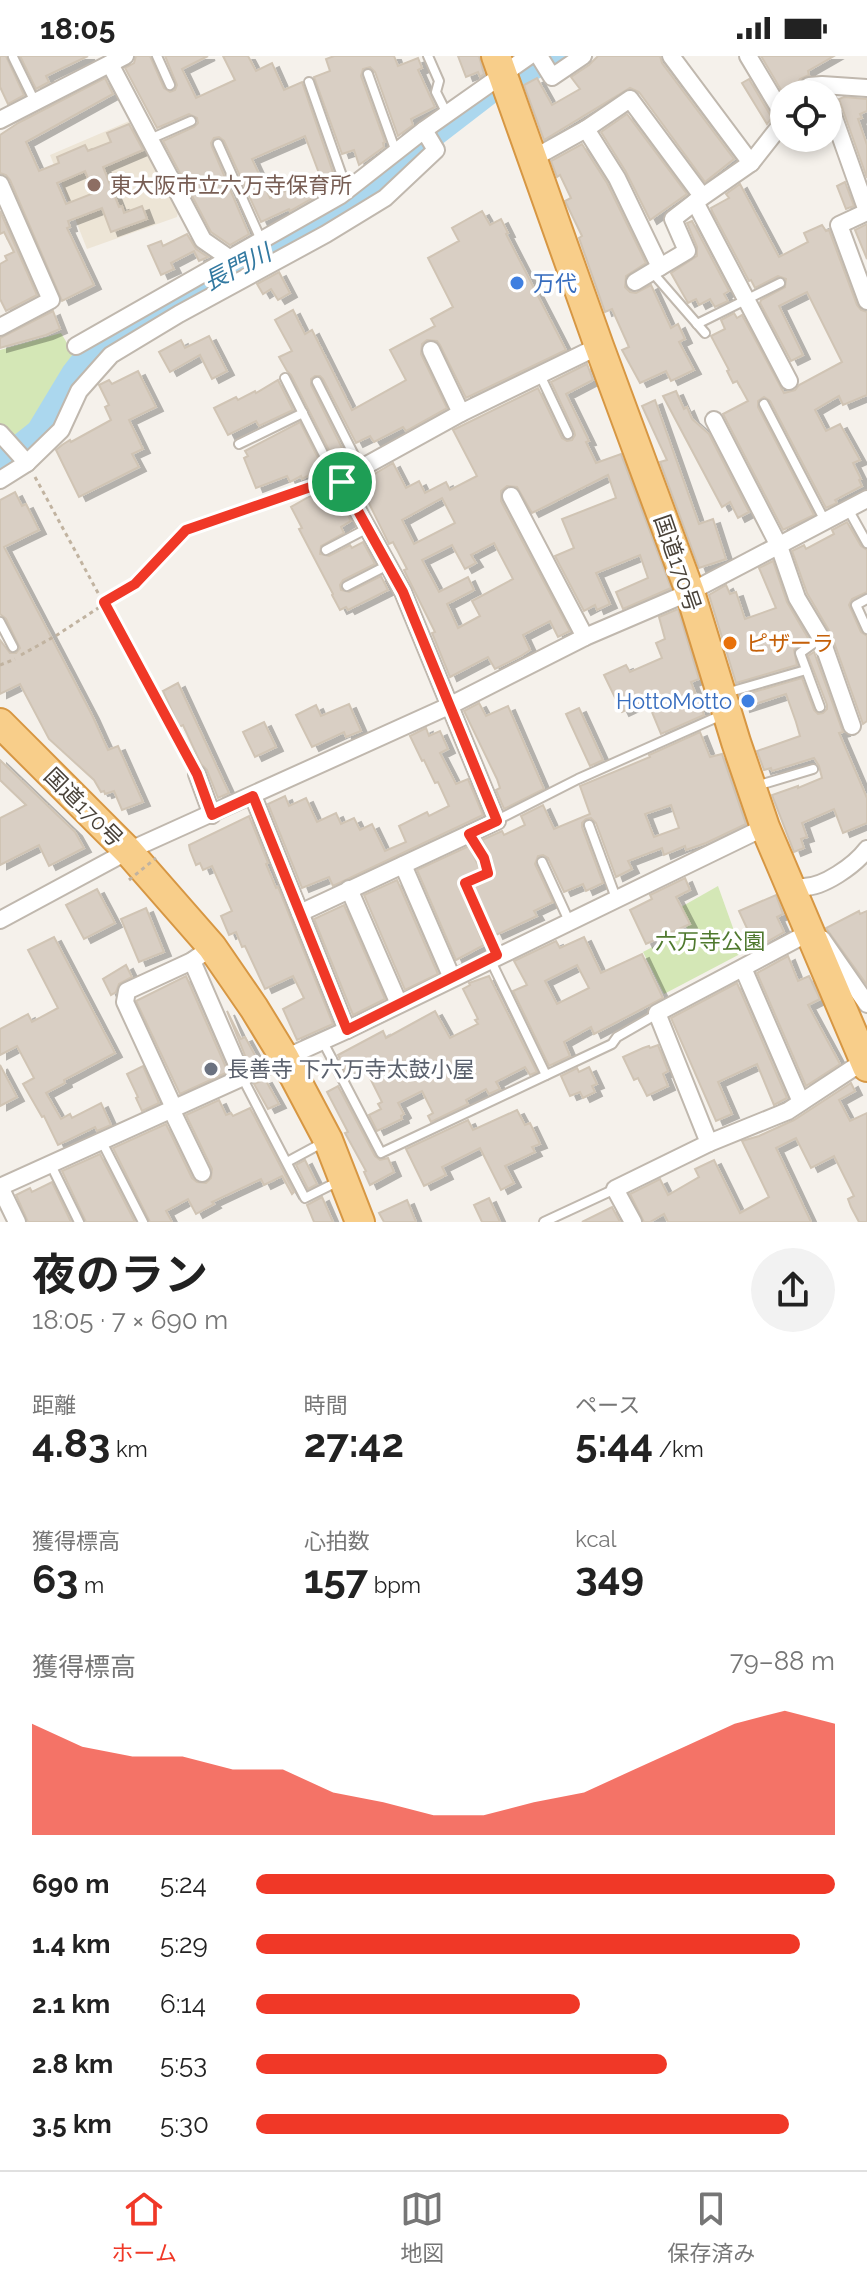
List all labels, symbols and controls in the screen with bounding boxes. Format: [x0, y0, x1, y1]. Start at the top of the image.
text: 18:05 [40, 11, 115, 46]
map controls [770, 80, 842, 152]
button: locate [770, 80, 842, 152]
place label: 東大阪市立六万寺保育所 [110, 172, 352, 198]
marker: 東大阪市立六万寺保育所 [85, 176, 103, 194]
water label: 長門川 [198, 236, 278, 296]
place label: 万代 [533, 270, 577, 296]
marker: 万代 [508, 274, 526, 292]
pin [308, 448, 376, 516]
icon: arrive [320, 460, 364, 504]
street label: 国道170号 [649, 511, 707, 615]
place label: ピザーラ [746, 630, 834, 656]
marker: ピザーラ [721, 634, 739, 652]
place label: HottoMotto [616, 688, 732, 714]
marker: HottoMotto [739, 692, 757, 710]
street label: 国道170号 [39, 762, 129, 852]
park label: 六万寺公園 [655, 928, 765, 954]
place label: 長善寺 下六万寺太鼓小屋 [227, 1056, 475, 1082]
marker: 長善寺 下六万寺太鼓小屋 [202, 1060, 220, 1078]
button: share [751, 1248, 835, 1332]
text: 夜のラン [32, 1249, 208, 1300]
text: 18:05 · 7 × 690 m [32, 1305, 228, 1335]
text: 距離 [32, 1392, 76, 1418]
text: 時間 [304, 1392, 348, 1418]
text: ペース [575, 1392, 640, 1418]
text: 4.83 [32, 1419, 110, 1466]
text: 27:42 [304, 1419, 404, 1466]
text: 5:44 [575, 1419, 653, 1466]
text: km [110, 1436, 148, 1462]
text: /km [653, 1436, 704, 1462]
text: kcal [575, 1526, 616, 1552]
text: 獲得標高 [32, 1528, 120, 1554]
text: 心拍数 [304, 1528, 370, 1554]
text: 349 [575, 1552, 644, 1599]
text: 63 [32, 1555, 78, 1602]
text: 157 [304, 1555, 368, 1602]
text: m [78, 1572, 104, 1598]
text: bpm [368, 1572, 421, 1598]
text: 79–88 m [730, 1646, 835, 1676]
text: 獲得標高 [32, 1652, 136, 1682]
text: 690 m [32, 1869, 110, 1899]
text: 5:24 [160, 1869, 207, 1899]
text: 1.4 km [32, 1929, 111, 1959]
text: 5:29 [160, 1929, 208, 1959]
text: 2.1 km [32, 1989, 110, 2019]
text: 6:14 [160, 1989, 206, 2019]
text: 2.8 km [32, 2049, 113, 2079]
text: 5:53 [160, 2049, 207, 2079]
text: 3.5 km [32, 2109, 112, 2139]
text: 5:30 [160, 2109, 209, 2139]
tab: ホーム [112, 2187, 177, 2267]
tab: 地図 [400, 2187, 444, 2267]
tab: 保存済み [667, 2187, 755, 2267]

